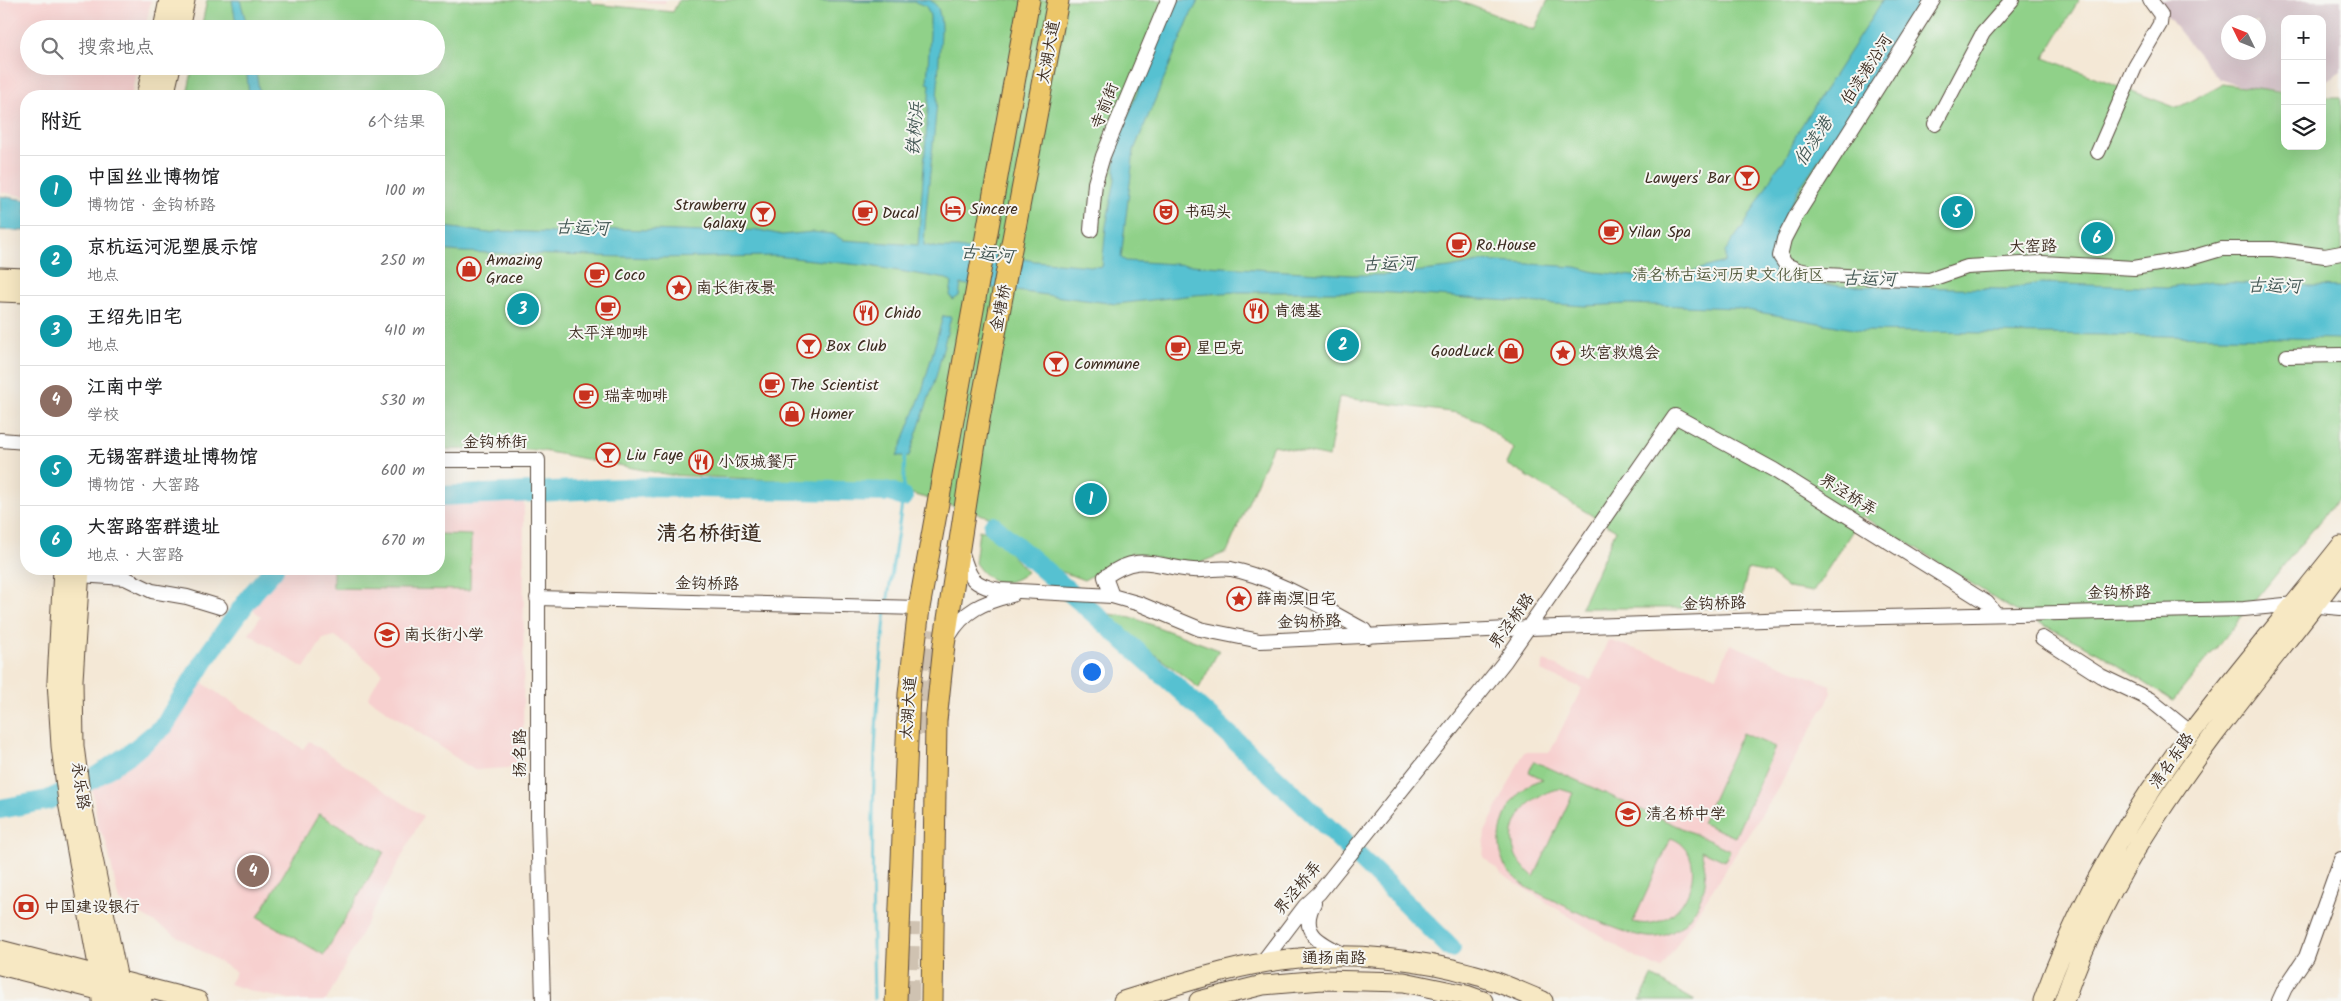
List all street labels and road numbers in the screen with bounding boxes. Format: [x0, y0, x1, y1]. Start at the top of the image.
street label: 太湖大道 [1031, 18, 1067, 86]
street label: 伯渎港沿河 [1835, 30, 1899, 110]
street label: 寺前街 [1084, 79, 1126, 133]
street label: 大窑路 [2009, 234, 2057, 260]
street label: 金塘桥 [984, 282, 1018, 334]
street label: 金钩桥街 [463, 430, 527, 455]
street label: 界泾桥弄 [1814, 467, 1882, 523]
street label: 金钩桥路 [675, 571, 739, 597]
street label: 金钩桥路 [2087, 580, 2151, 606]
street label: 界泾桥路 [1483, 588, 1541, 654]
street label: 金钩桥路 [1682, 590, 1746, 618]
street label: 金钩桥路 [1277, 608, 1341, 636]
street label: 太湖大道 [894, 675, 924, 741]
street label: 清名东路 [2143, 728, 2201, 794]
street label: 扬名路 [508, 729, 533, 777]
street label: 永乐路 [64, 760, 96, 812]
street label: 界泾桥弄 [1268, 855, 1328, 921]
street label: 通扬南路 [1302, 946, 1366, 971]

